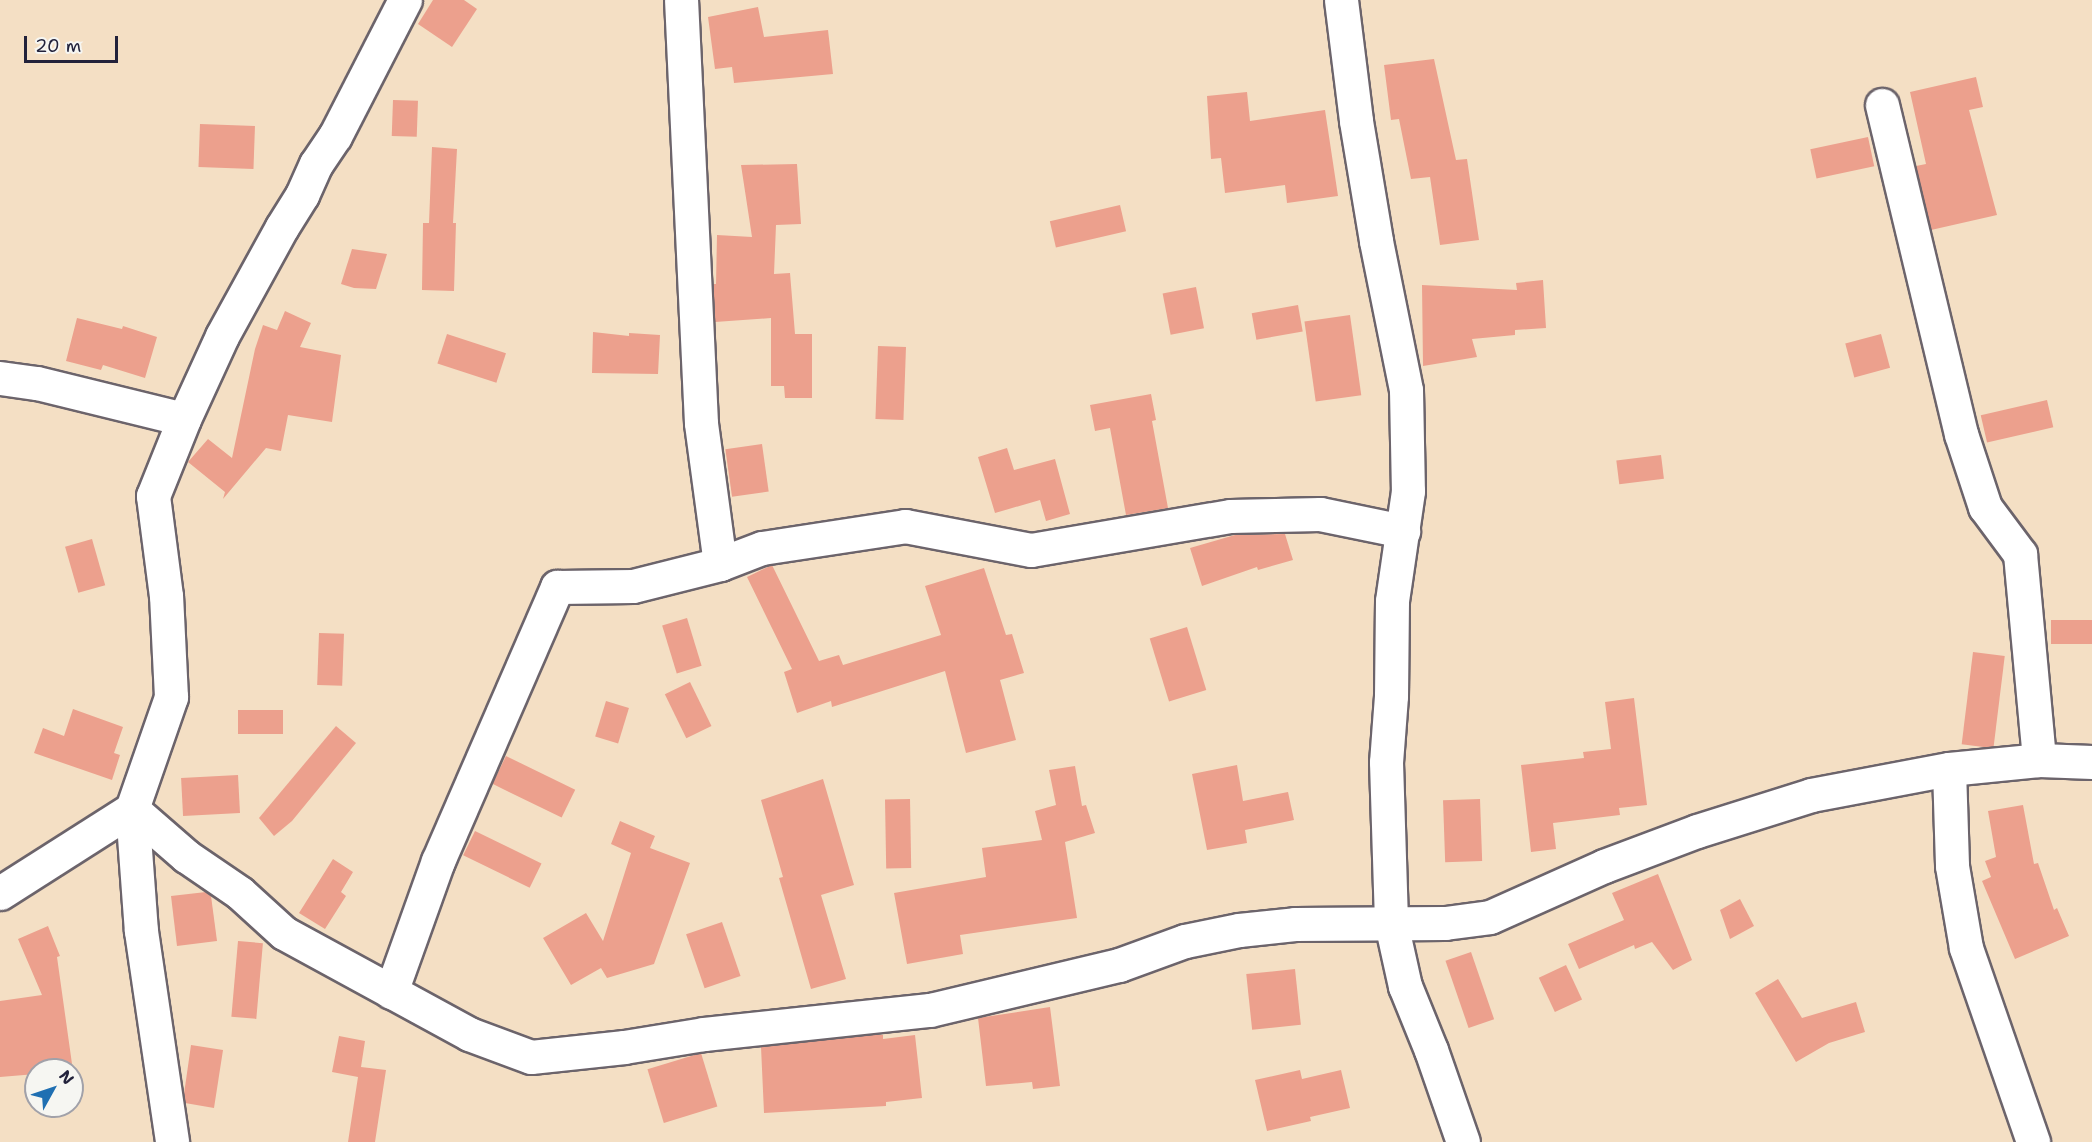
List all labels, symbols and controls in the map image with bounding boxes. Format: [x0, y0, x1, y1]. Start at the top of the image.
scale bar [27, 24, 122, 62]
text: 20 m [35, 34, 81, 58]
north arrow [24, 1058, 84, 1118]
text: N [55, 1066, 79, 1089]

